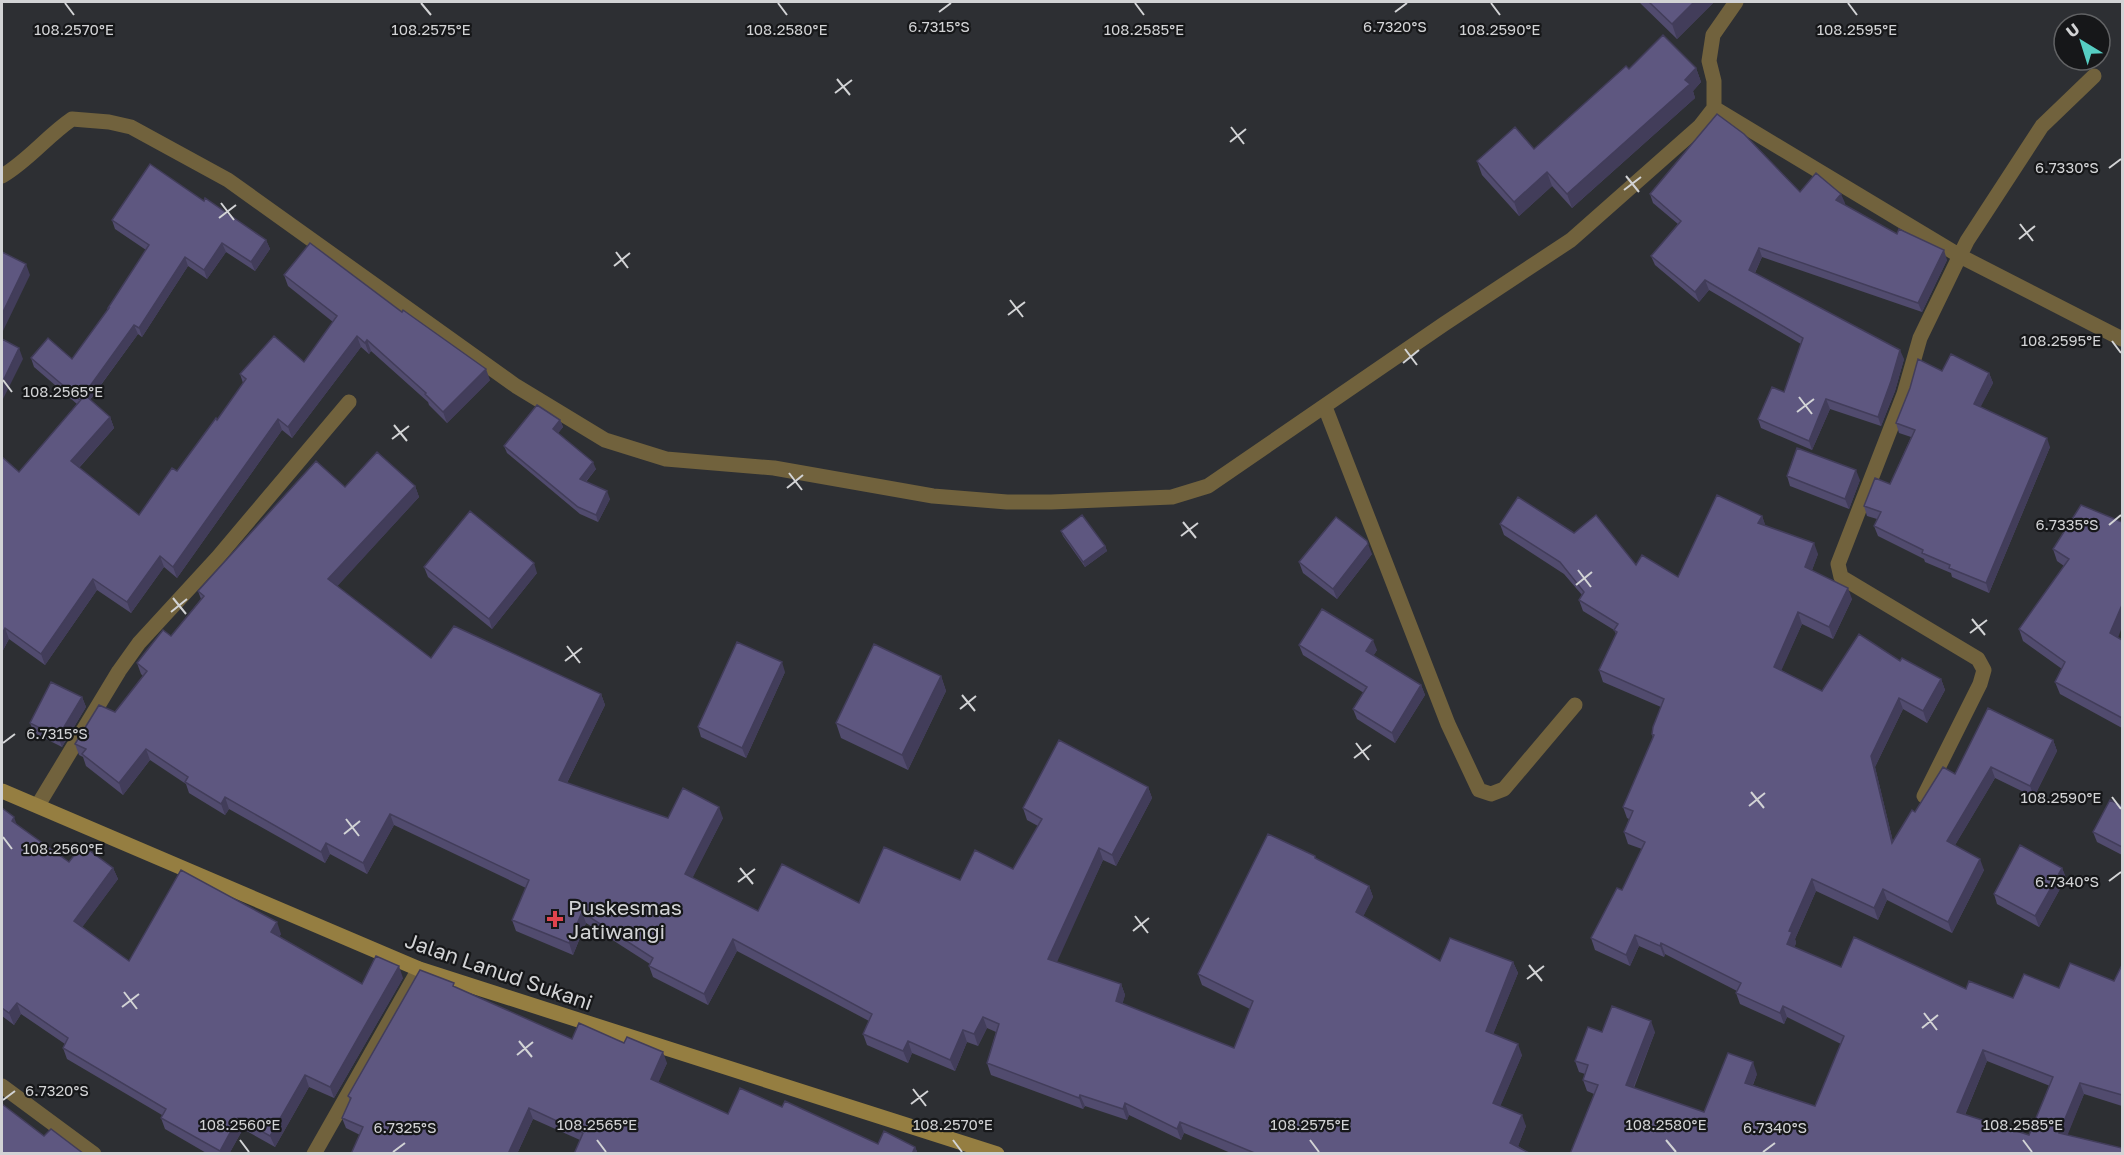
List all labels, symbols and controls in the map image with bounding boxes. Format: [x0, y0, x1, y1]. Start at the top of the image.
north arrow [2052, 12, 2112, 72]
text: 6.7315°S [908, 17, 970, 35]
text: 6.7320°S [1363, 17, 1427, 35]
text: U [2062, 19, 2084, 42]
text: 108.2570°E [34, 20, 114, 38]
text: 108.2575°E [391, 20, 471, 38]
text: 108.2580°E [746, 20, 828, 38]
text: 108.2585°E [1104, 20, 1184, 38]
text: 108.2590°E [1459, 20, 1541, 38]
text: 108.2595°E [1817, 20, 1897, 38]
text: 6.7330°S [2035, 158, 2099, 176]
text: 108.2595°E [2021, 331, 2101, 349]
text: 108.2565°E [23, 382, 103, 400]
text: 6.7335°S [2035, 515, 2099, 533]
text: 6.7315°S [26, 724, 88, 742]
text: 108.2590°E [2020, 788, 2102, 806]
text: 108.2560°E [22, 839, 104, 857]
text: 6.7340°S [2035, 872, 2099, 890]
place label: Puskesmas Jatiwangi [568, 894, 682, 944]
marker: Puskesmas Jatiwangi [546, 910, 564, 928]
street label: Jalan Lanud Sukani [402, 927, 596, 1015]
text: 6.7320°S [25, 1081, 89, 1099]
text: 108.2560°E [199, 1115, 281, 1133]
text: 108.2565°E [557, 1115, 637, 1133]
text: 108.2570°E [913, 1115, 993, 1133]
text: 108.2575°E [1270, 1115, 1350, 1133]
text: 108.2580°E [1625, 1115, 1707, 1133]
text: 108.2585°E [1983, 1115, 2063, 1133]
text: 6.7325°S [373, 1118, 437, 1136]
text: 6.7340°S [1743, 1118, 1807, 1136]

